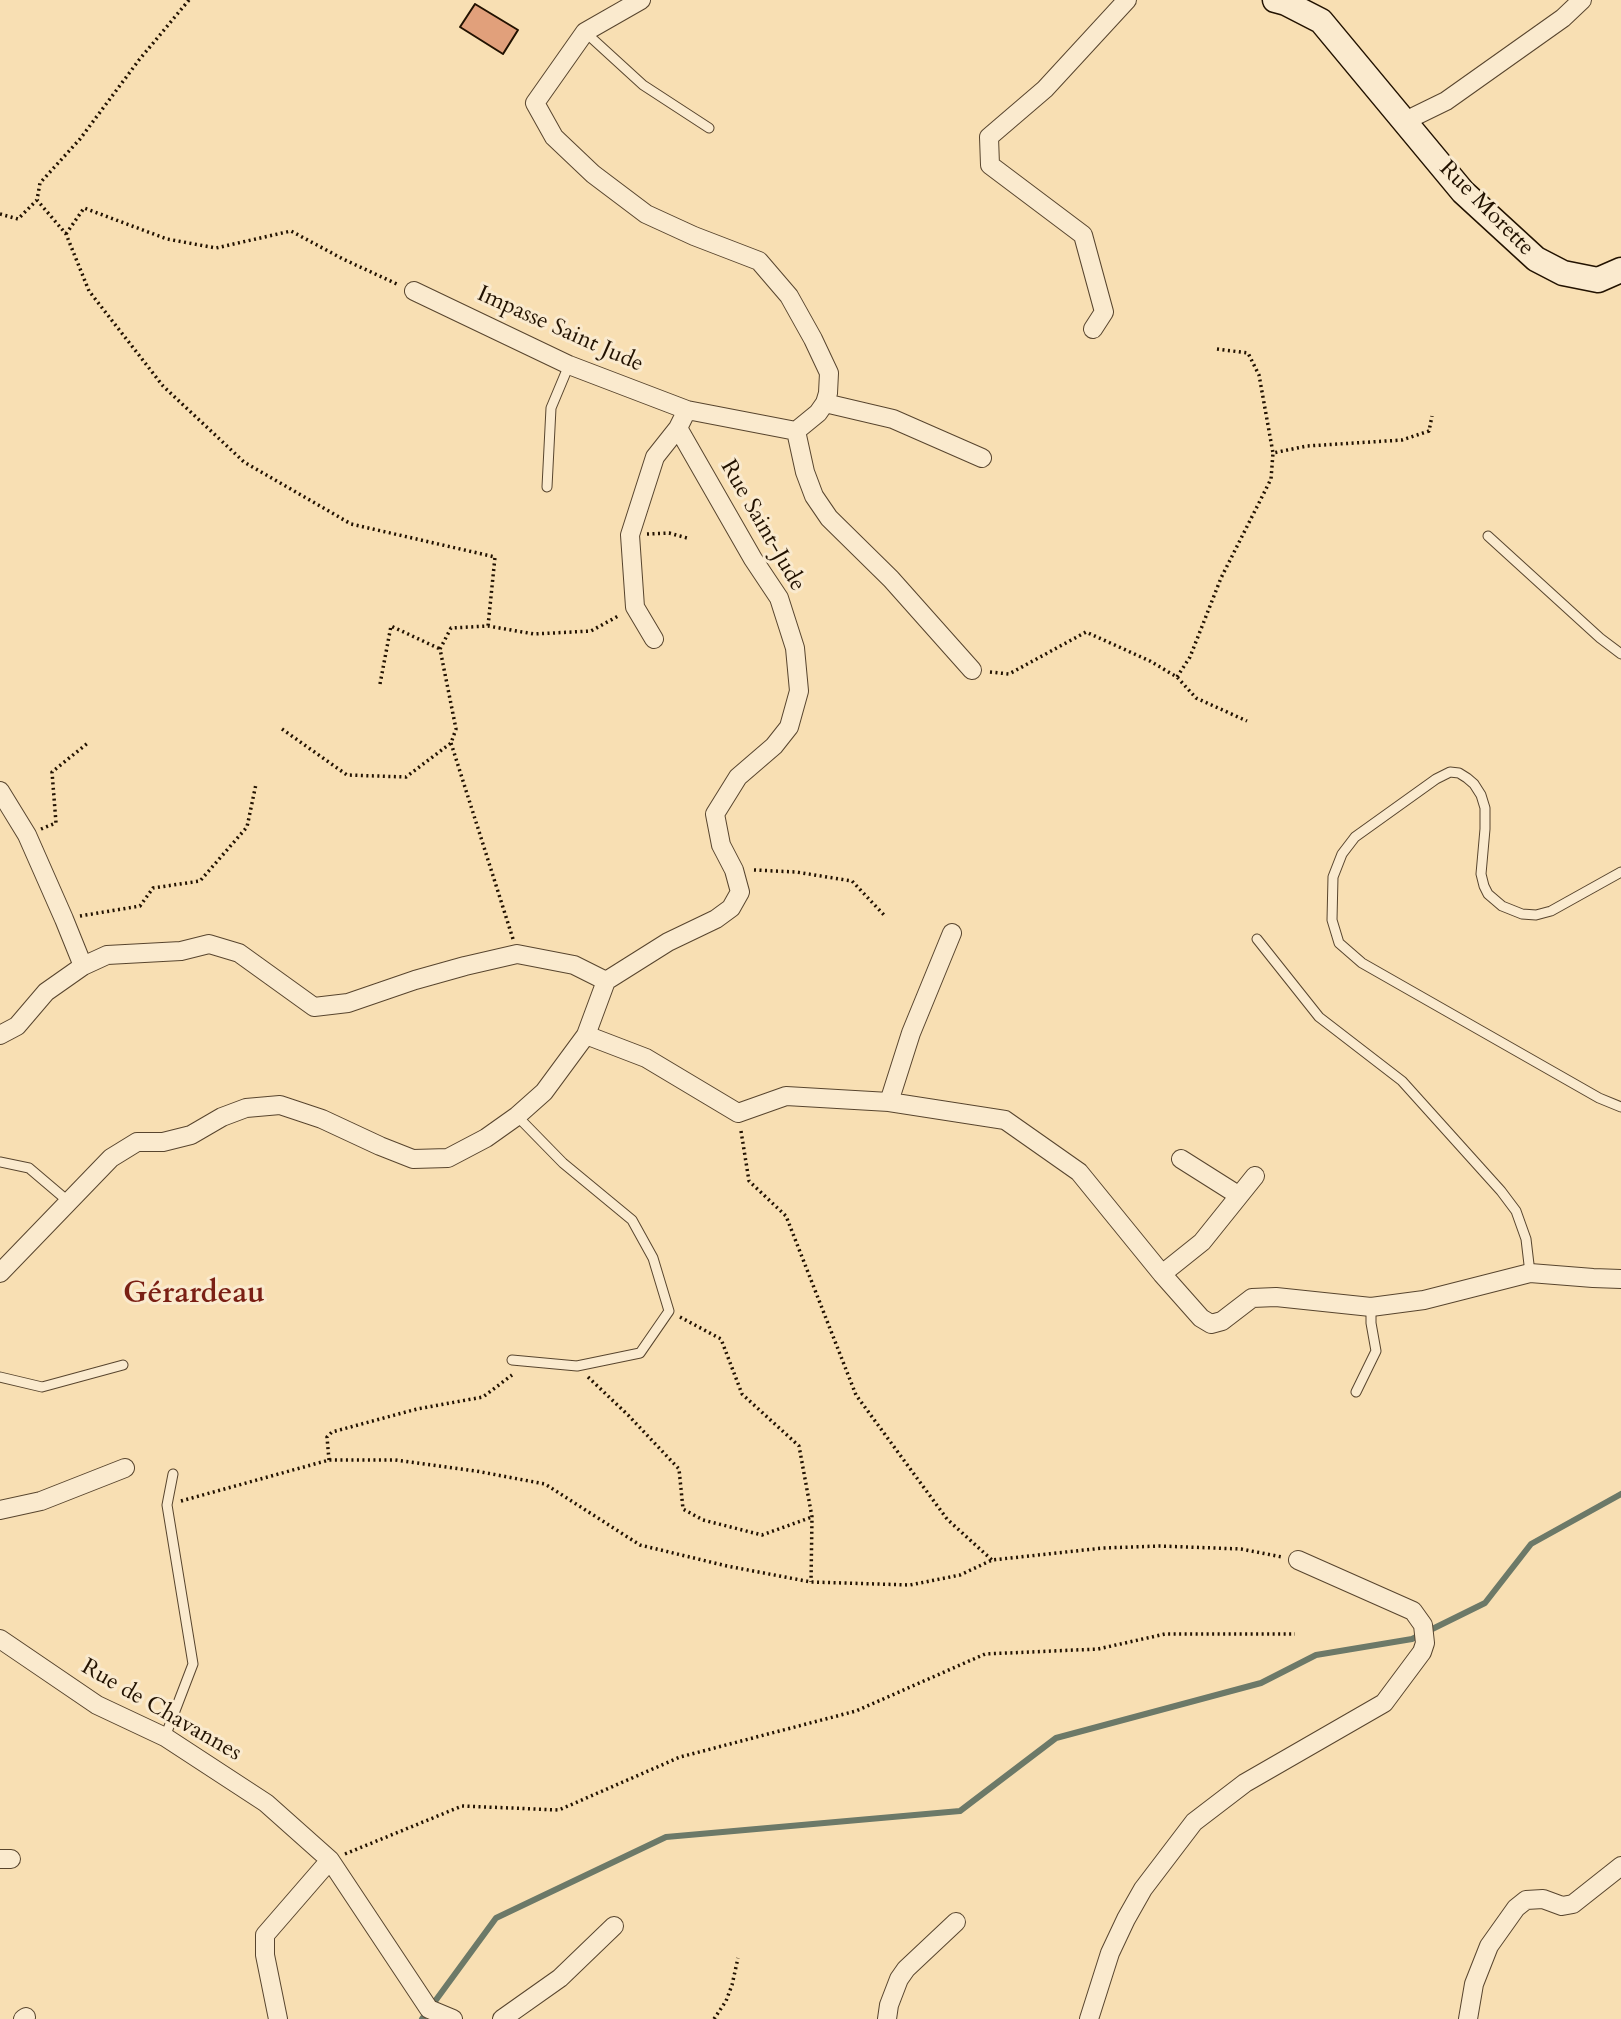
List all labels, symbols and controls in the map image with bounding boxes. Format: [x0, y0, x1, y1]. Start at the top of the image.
street label: Rue Morette [1433, 156, 1539, 262]
street label: Impasse Saint Jude [473, 281, 647, 379]
street label: Rue Saint-Jude [713, 456, 811, 596]
district label: Gérardeau [123, 1277, 265, 1313]
street label: Rue de Chavannes [76, 1654, 246, 1768]

